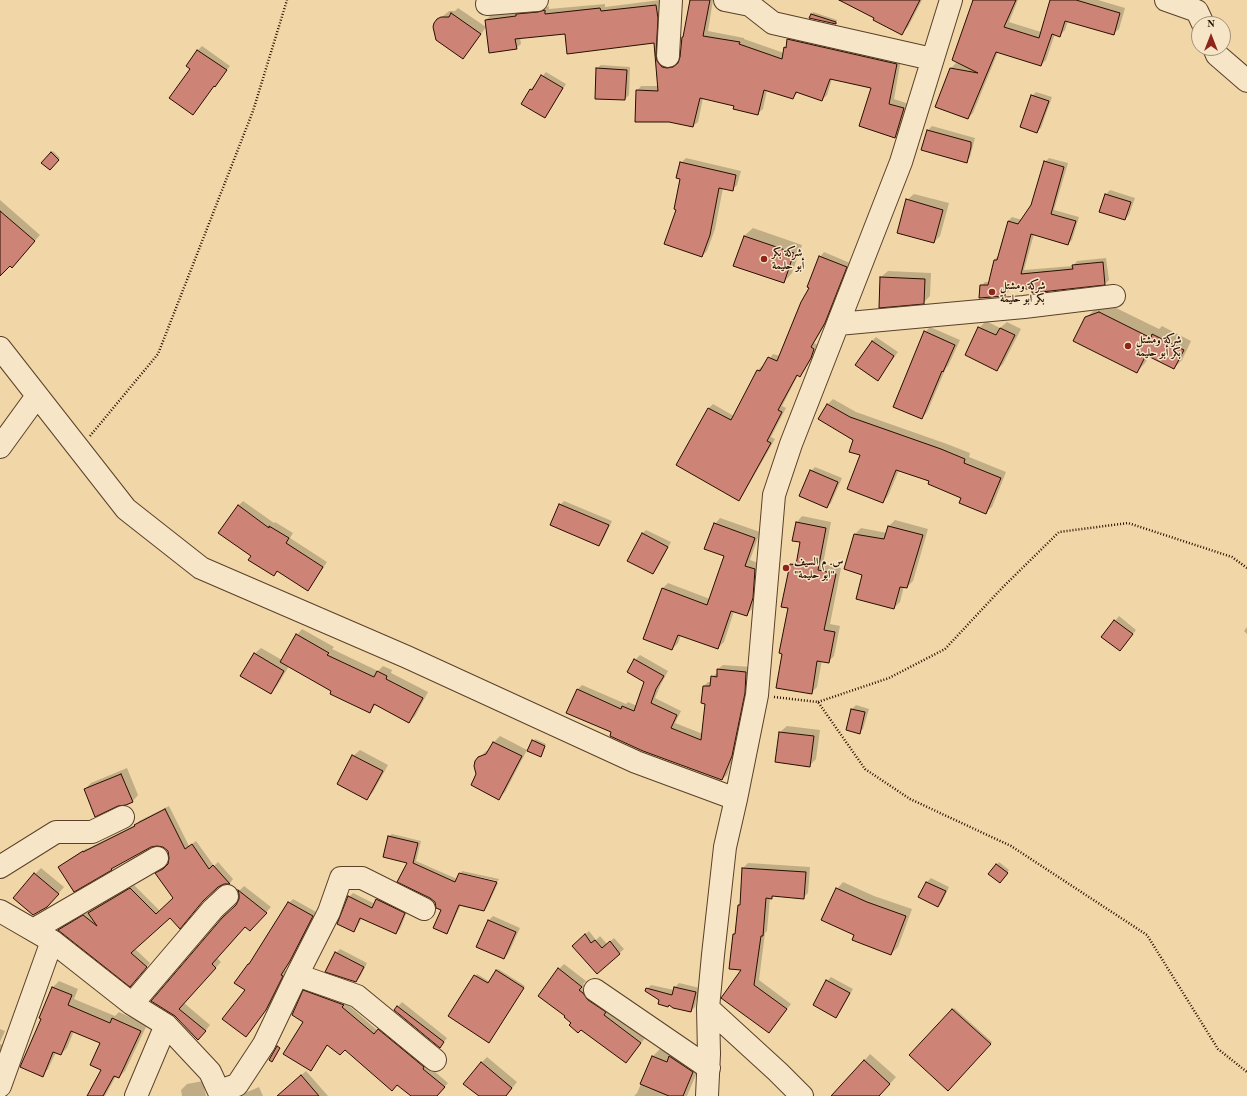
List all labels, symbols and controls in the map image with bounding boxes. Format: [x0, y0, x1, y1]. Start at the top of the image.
north arrow [1191, 16, 1231, 56]
text: N [1207, 19, 1215, 30]
place label: شركة بكر أبو حليمة [772, 246, 804, 272]
marker: شركة بكر أبو حليمة [759, 254, 769, 264]
place label: شركة ومشتل بكر ابو حليمة [1000, 279, 1046, 305]
marker: شركة ومشتل بكر ابو حليمة [987, 287, 997, 297]
place label: شركة ومشتل بكر أبو حليمة [1136, 333, 1182, 359]
marker: شركة ومشتل بكر أبو حليمة [1123, 341, 1133, 351]
place label: س. م السيف "ابو حليمة" [794, 555, 843, 581]
marker: س. م السيف "ابو حليمة" [781, 563, 791, 573]

